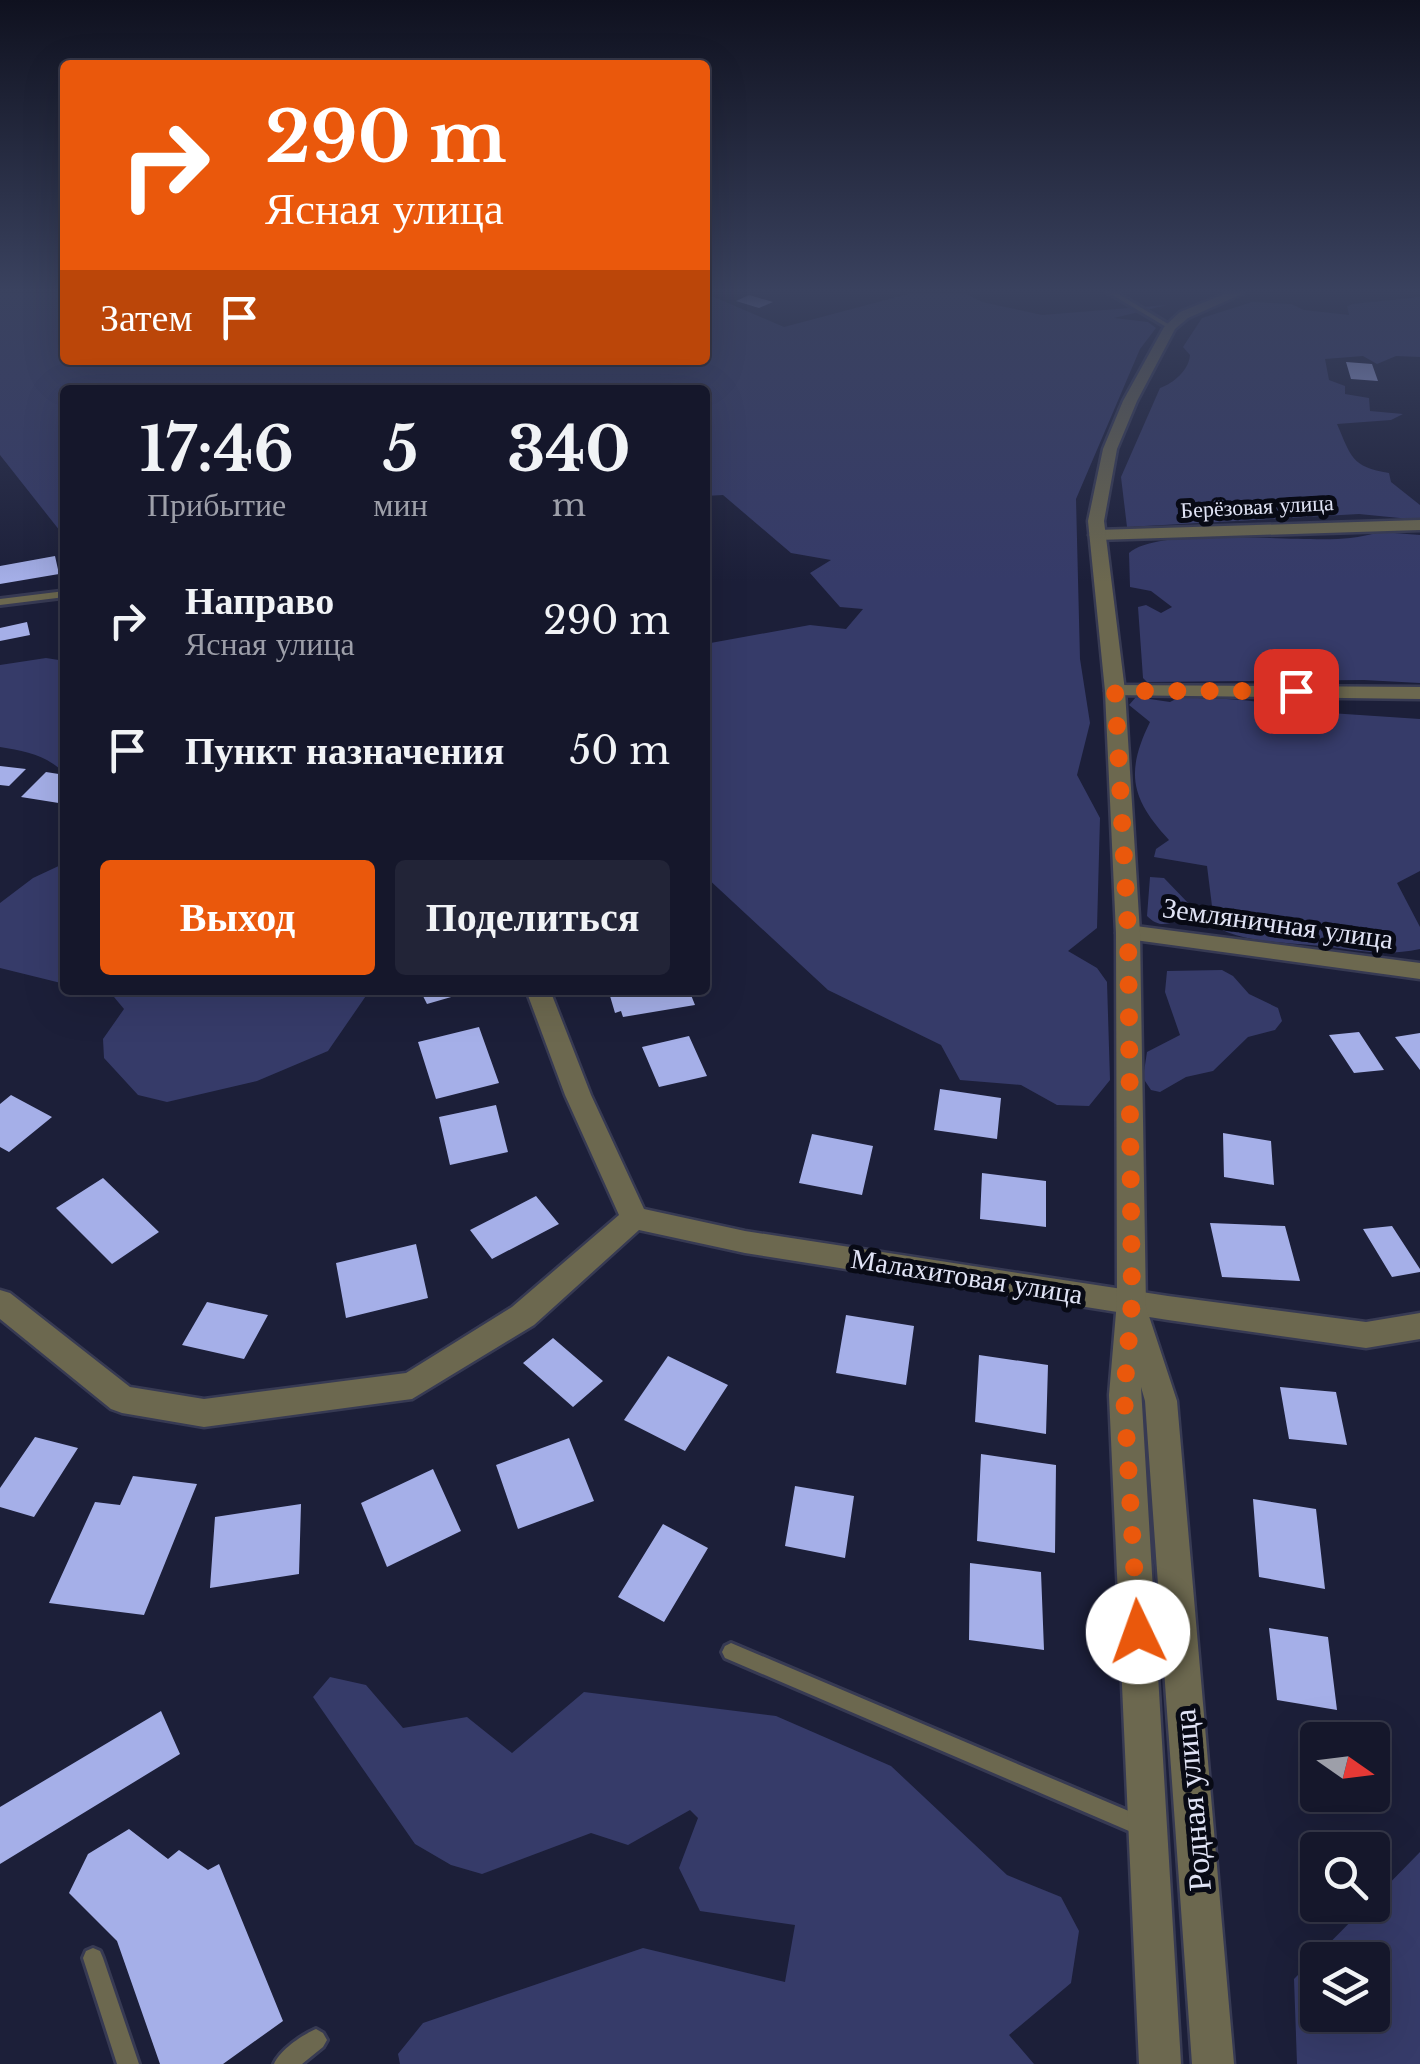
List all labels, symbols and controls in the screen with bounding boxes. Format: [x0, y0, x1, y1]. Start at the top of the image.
text: 290 m [265, 94, 507, 181]
icon: right [100, 100, 230, 230]
text: Ясная улица [265, 180, 504, 236]
icon: arrive [212, 290, 267, 345]
text: Затем [100, 294, 192, 341]
text: 17:46 [139, 413, 294, 487]
text: 5 [383, 413, 418, 487]
text: 340 [507, 413, 631, 487]
text: Прибытие [147, 485, 286, 525]
text: мин [373, 485, 428, 525]
text: m [552, 485, 586, 525]
street label: Берёзовая улица [1180, 489, 1335, 524]
text: Направо [185, 577, 334, 624]
icon: right [100, 593, 155, 648]
text: 290 m [543, 597, 670, 644]
text: Ясная улица [185, 624, 355, 664]
pin [1254, 649, 1339, 734]
icon: arrive [1269, 664, 1324, 719]
icon: arrive [100, 723, 155, 778]
text: Пункт назначения [185, 727, 504, 774]
text: 50 m [570, 727, 670, 774]
button: Выход [100, 860, 375, 975]
button: Поделиться [395, 860, 670, 975]
street label: Земляничная улица [1160, 890, 1396, 957]
street label: Малахитовая улица [849, 1241, 1086, 1312]
position arrow [1086, 1580, 1190, 1684]
street label: Родная улица [1164, 1707, 1220, 1893]
north arrow [1300, 1722, 1390, 1812]
map controls [1300, 1722, 1390, 2032]
button: search [1300, 1832, 1390, 1922]
button: layers [1300, 1942, 1390, 2032]

